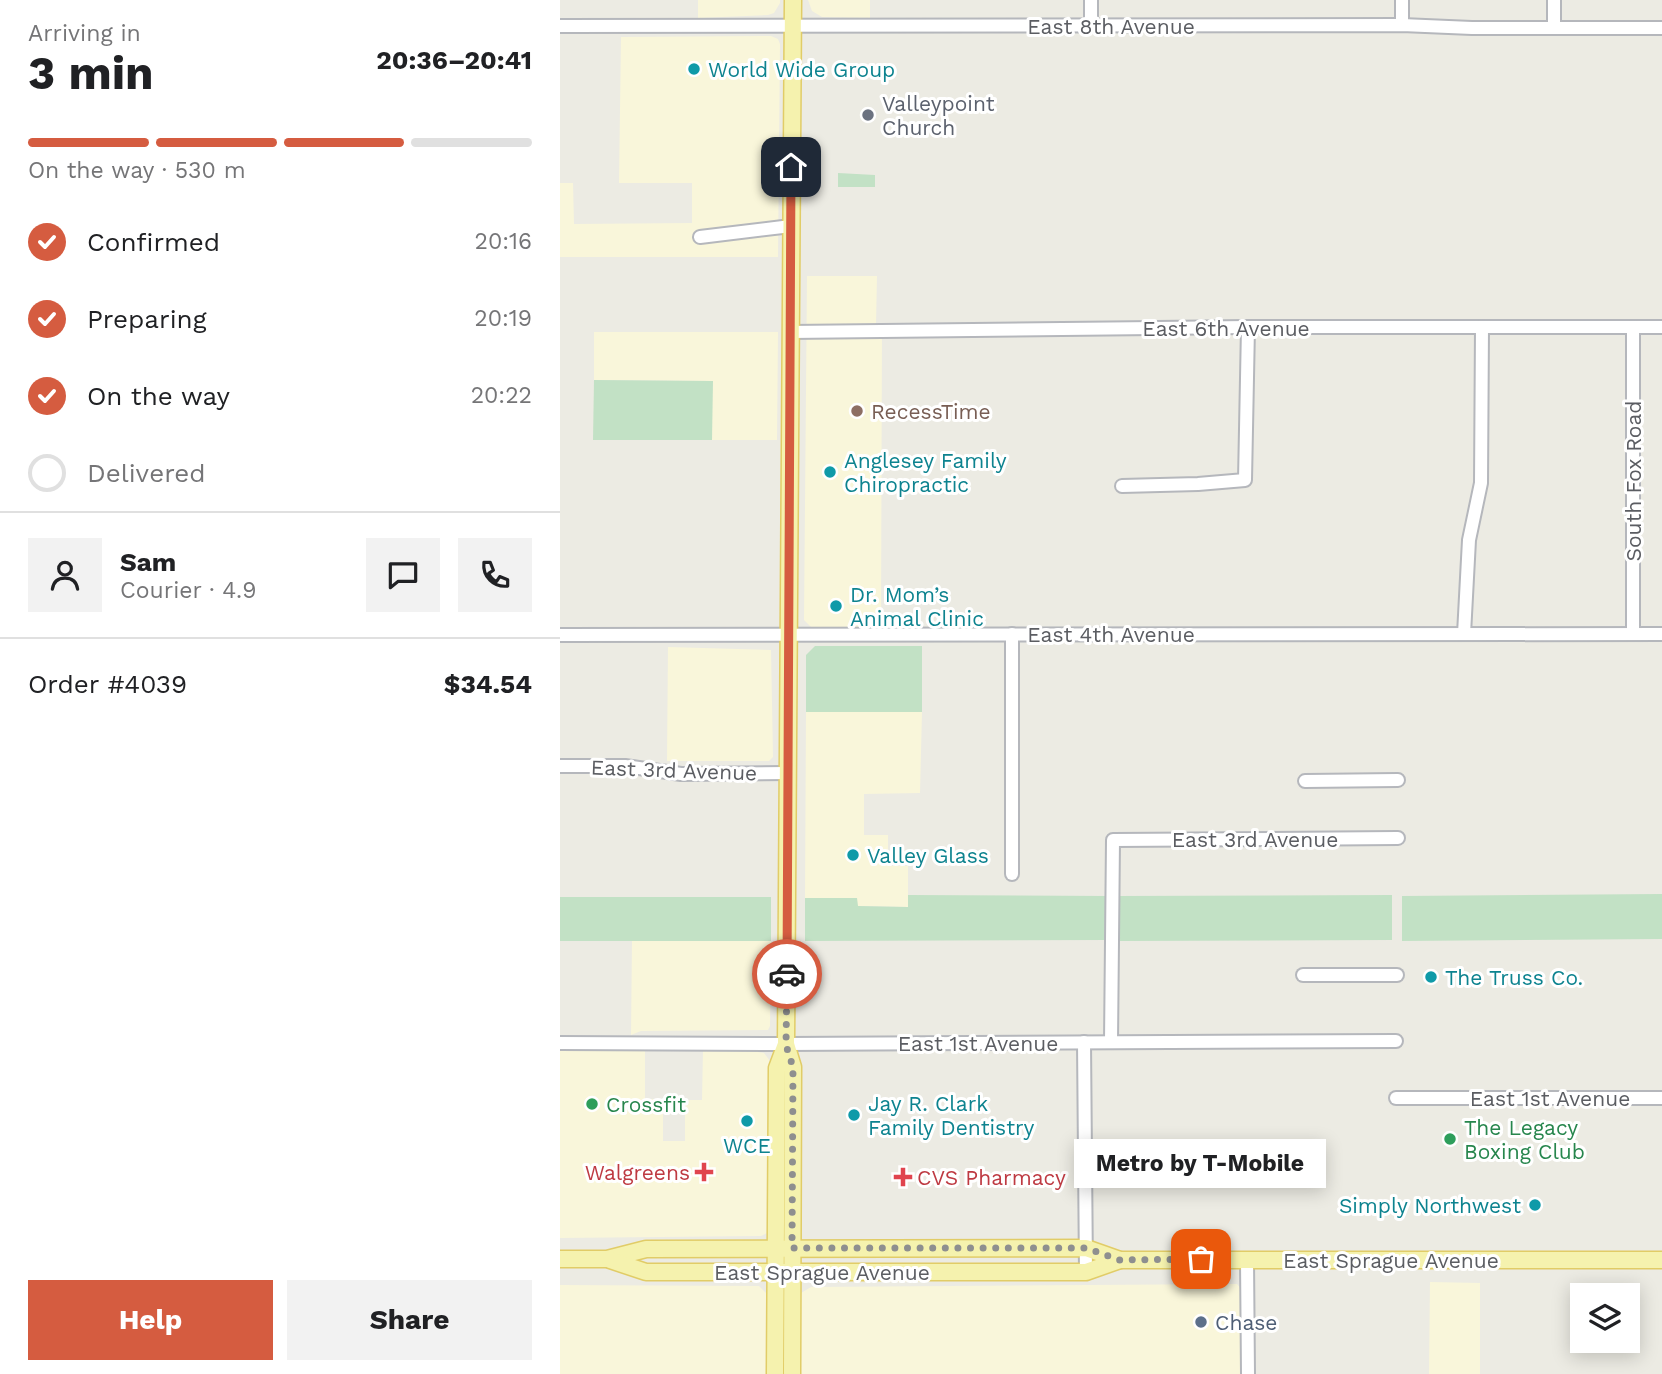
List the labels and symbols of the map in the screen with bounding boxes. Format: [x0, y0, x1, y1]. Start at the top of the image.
street label: East 8th Avenue [1027, 14, 1195, 39]
place label: World Wide Group [708, 57, 895, 82]
marker: World Wide Group [686, 61, 702, 77]
place label: Valleypoint Church [882, 91, 995, 140]
marker: Valleypoint Church [860, 107, 876, 123]
pin [761, 137, 821, 197]
street label: East 6th Avenue [1142, 316, 1310, 341]
place label: RecessTime [871, 399, 991, 424]
street label: South Fox Road [1621, 401, 1646, 562]
marker: RecessTime [849, 403, 865, 419]
place label: Anglesey Family Chiropractic [844, 448, 1007, 497]
marker: Anglesey Family Chiropractic [822, 464, 838, 480]
place label: Dr. Mom’s Animal Clinic [850, 582, 984, 631]
marker: Dr. Mom’s Animal Clinic [828, 598, 844, 614]
street label: East 4th Avenue [1027, 622, 1195, 647]
street label: East 3rd Avenue [590, 755, 758, 785]
street label: East 3rd Avenue [1172, 827, 1338, 852]
place label: Valley Glass [867, 843, 989, 868]
marker: Valley Glass [845, 847, 861, 863]
courier [752, 939, 822, 1009]
place label: The Truss Co. [1445, 965, 1583, 990]
marker: The Truss Co. [1423, 969, 1439, 985]
street label: East 1st Avenue [898, 1031, 1058, 1056]
street label: East 1st Avenue [1470, 1086, 1630, 1111]
place label: Jay R. Clark Family Dentistry [868, 1091, 1035, 1140]
place label: Crossfit [606, 1092, 686, 1117]
marker: Crossfit [584, 1096, 600, 1112]
marker: Jay R. Clark Family Dentistry [846, 1107, 862, 1123]
marker: WCE [739, 1113, 755, 1129]
place label: The Legacy Boxing Club [1464, 1115, 1585, 1164]
marker: The Legacy Boxing Club [1442, 1131, 1458, 1147]
place label: WCE [723, 1133, 771, 1158]
callout: Metro by T-Mobile [1075, 1140, 1327, 1189]
place label: Walgreens [585, 1160, 690, 1185]
marker: Walgreens [696, 1164, 712, 1180]
place label: CVS Pharmacy [917, 1165, 1066, 1190]
marker: CVS Pharmacy [895, 1169, 911, 1185]
place label: Simply Northwest [1339, 1193, 1521, 1218]
marker: Simply Northwest [1527, 1197, 1543, 1213]
pin [1171, 1229, 1231, 1289]
street label: East Sprague Avenue [1283, 1248, 1499, 1273]
street label: East Sprague Avenue [714, 1260, 930, 1285]
place label: Chase [1215, 1310, 1277, 1335]
marker: Chase [1193, 1314, 1209, 1330]

